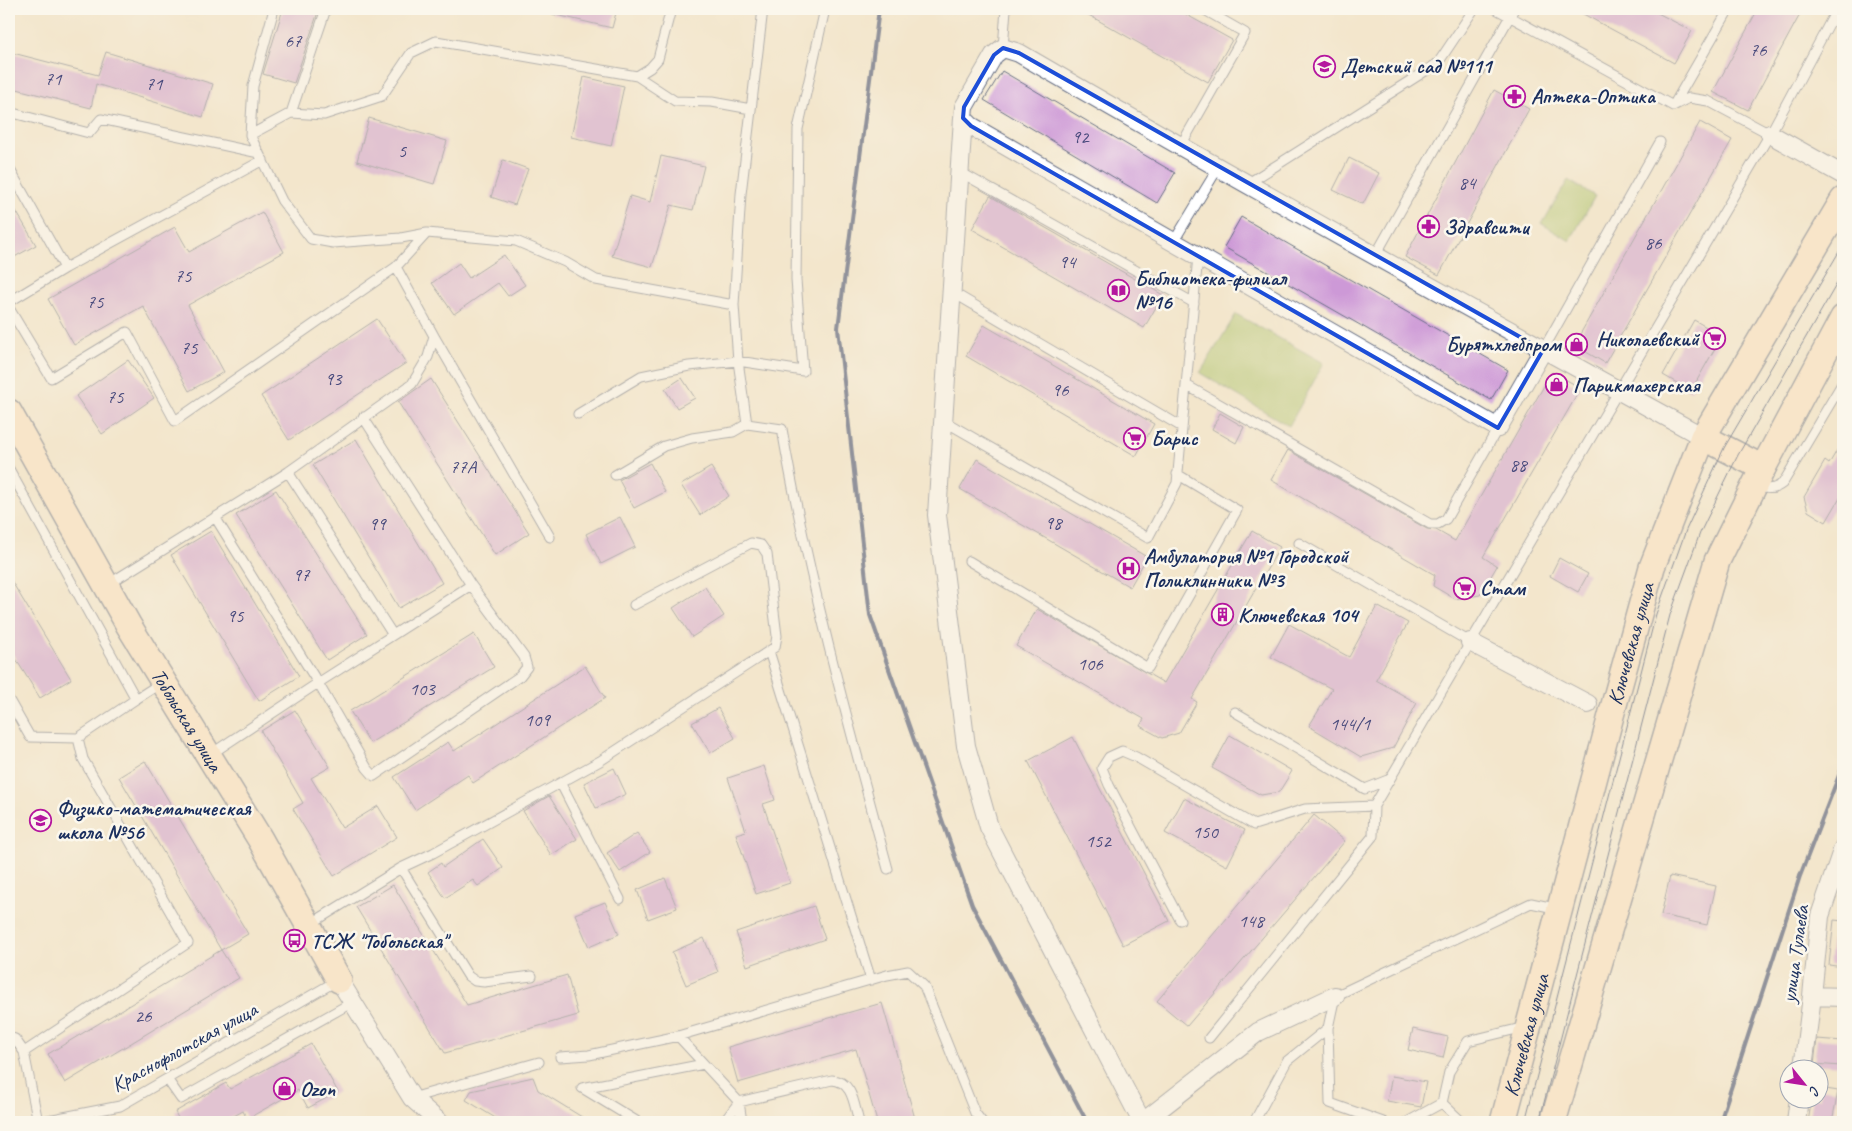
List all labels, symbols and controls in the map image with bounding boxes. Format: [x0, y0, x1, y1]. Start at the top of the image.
house number: 67 [284, 29, 303, 53]
house number: 76 [1749, 38, 1768, 62]
place label: Детский сад №111 [1341, 53, 1494, 79]
school or university icon: Детский сад №111 [1313, 54, 1337, 78]
house number: 71 [44, 67, 63, 91]
house number: 71 [145, 72, 164, 96]
place label: Аптека-Оптика [1531, 83, 1657, 109]
pharmacy icon: Аптека-Оптика [1503, 84, 1527, 108]
house number: 92 [1071, 125, 1090, 149]
house number: 5 [398, 139, 408, 163]
house number: 84 [1458, 171, 1478, 195]
place label: Здравсити [1444, 214, 1531, 240]
pharmacy icon: Здравсити [1416, 215, 1440, 239]
house number: 86 [1644, 231, 1663, 255]
house number: 94 [1058, 250, 1078, 274]
house number: 75 [174, 264, 193, 288]
place label: Библиотека-филиал №16 [1135, 265, 1289, 315]
library icon: Библиотека-филиал №16 [1107, 278, 1131, 302]
house number: 75 [86, 290, 105, 314]
place label: Николаевский [1596, 326, 1701, 352]
supermarket icon: Николаевский [1703, 327, 1727, 351]
place label: Бурятхлебпром [1446, 331, 1563, 357]
shop icon: Бурятхлебпром [1565, 332, 1589, 356]
house number: 75 [180, 336, 199, 360]
house number: 93 [324, 367, 343, 391]
place label: Парикмахерская [1573, 372, 1701, 398]
shop icon: Парикмахерская [1545, 373, 1569, 397]
house number: 96 [1051, 378, 1070, 402]
house number: 75 [106, 385, 125, 409]
place label: Барис [1151, 425, 1198, 451]
supermarket icon: Барис [1123, 426, 1147, 450]
house number: 88 [1509, 453, 1529, 477]
house number: 77А [450, 455, 478, 479]
house number: 98 [1044, 511, 1064, 535]
house number: 99 [368, 512, 387, 536]
place label: Амбулатория №1 Городской Поликлинники №3 [1144, 543, 1350, 593]
hospital icon: Амбулатория №1 Городской Поликлинники №3 [1116, 556, 1140, 580]
house number: 97 [292, 563, 311, 587]
place label: Стам [1480, 575, 1527, 601]
supermarket icon: Стам [1452, 576, 1476, 600]
street label: Ключевская улица [1602, 578, 1661, 708]
place label: Ключевская 104 [1238, 602, 1360, 628]
building icon: Ключевская 104 [1210, 603, 1234, 627]
house number: 95 [226, 604, 245, 628]
house number: 106 [1077, 652, 1104, 676]
street label: Тобольская улица [145, 664, 230, 778]
house number: 103 [409, 677, 436, 701]
house number: 109 [524, 708, 551, 732]
house number: 144/1 [1330, 712, 1372, 736]
place label: Физико-математическая школа №56 [57, 795, 252, 845]
school or university icon: Физико-математическая школа №56 [29, 808, 53, 832]
house number: 150 [1192, 820, 1219, 844]
house number: 152 [1085, 829, 1112, 853]
street label: улица Тулаева [1775, 902, 1815, 1006]
house number: 148 [1238, 909, 1266, 933]
place label: ТСЖ "Тобольская" [311, 928, 452, 954]
bus stop icon: ТСЖ "Тобольская" [283, 929, 307, 953]
street label: Ключевская улица [1497, 969, 1555, 1099]
street label: Краснофлотская улица [107, 995, 263, 1098]
house number: 26 [134, 1004, 153, 1028]
north arrow [1780, 1058, 1830, 1108]
place label: Ozon [300, 1076, 335, 1102]
shop icon: Ozon [272, 1077, 296, 1101]
text: С [1805, 1083, 1824, 1099]

